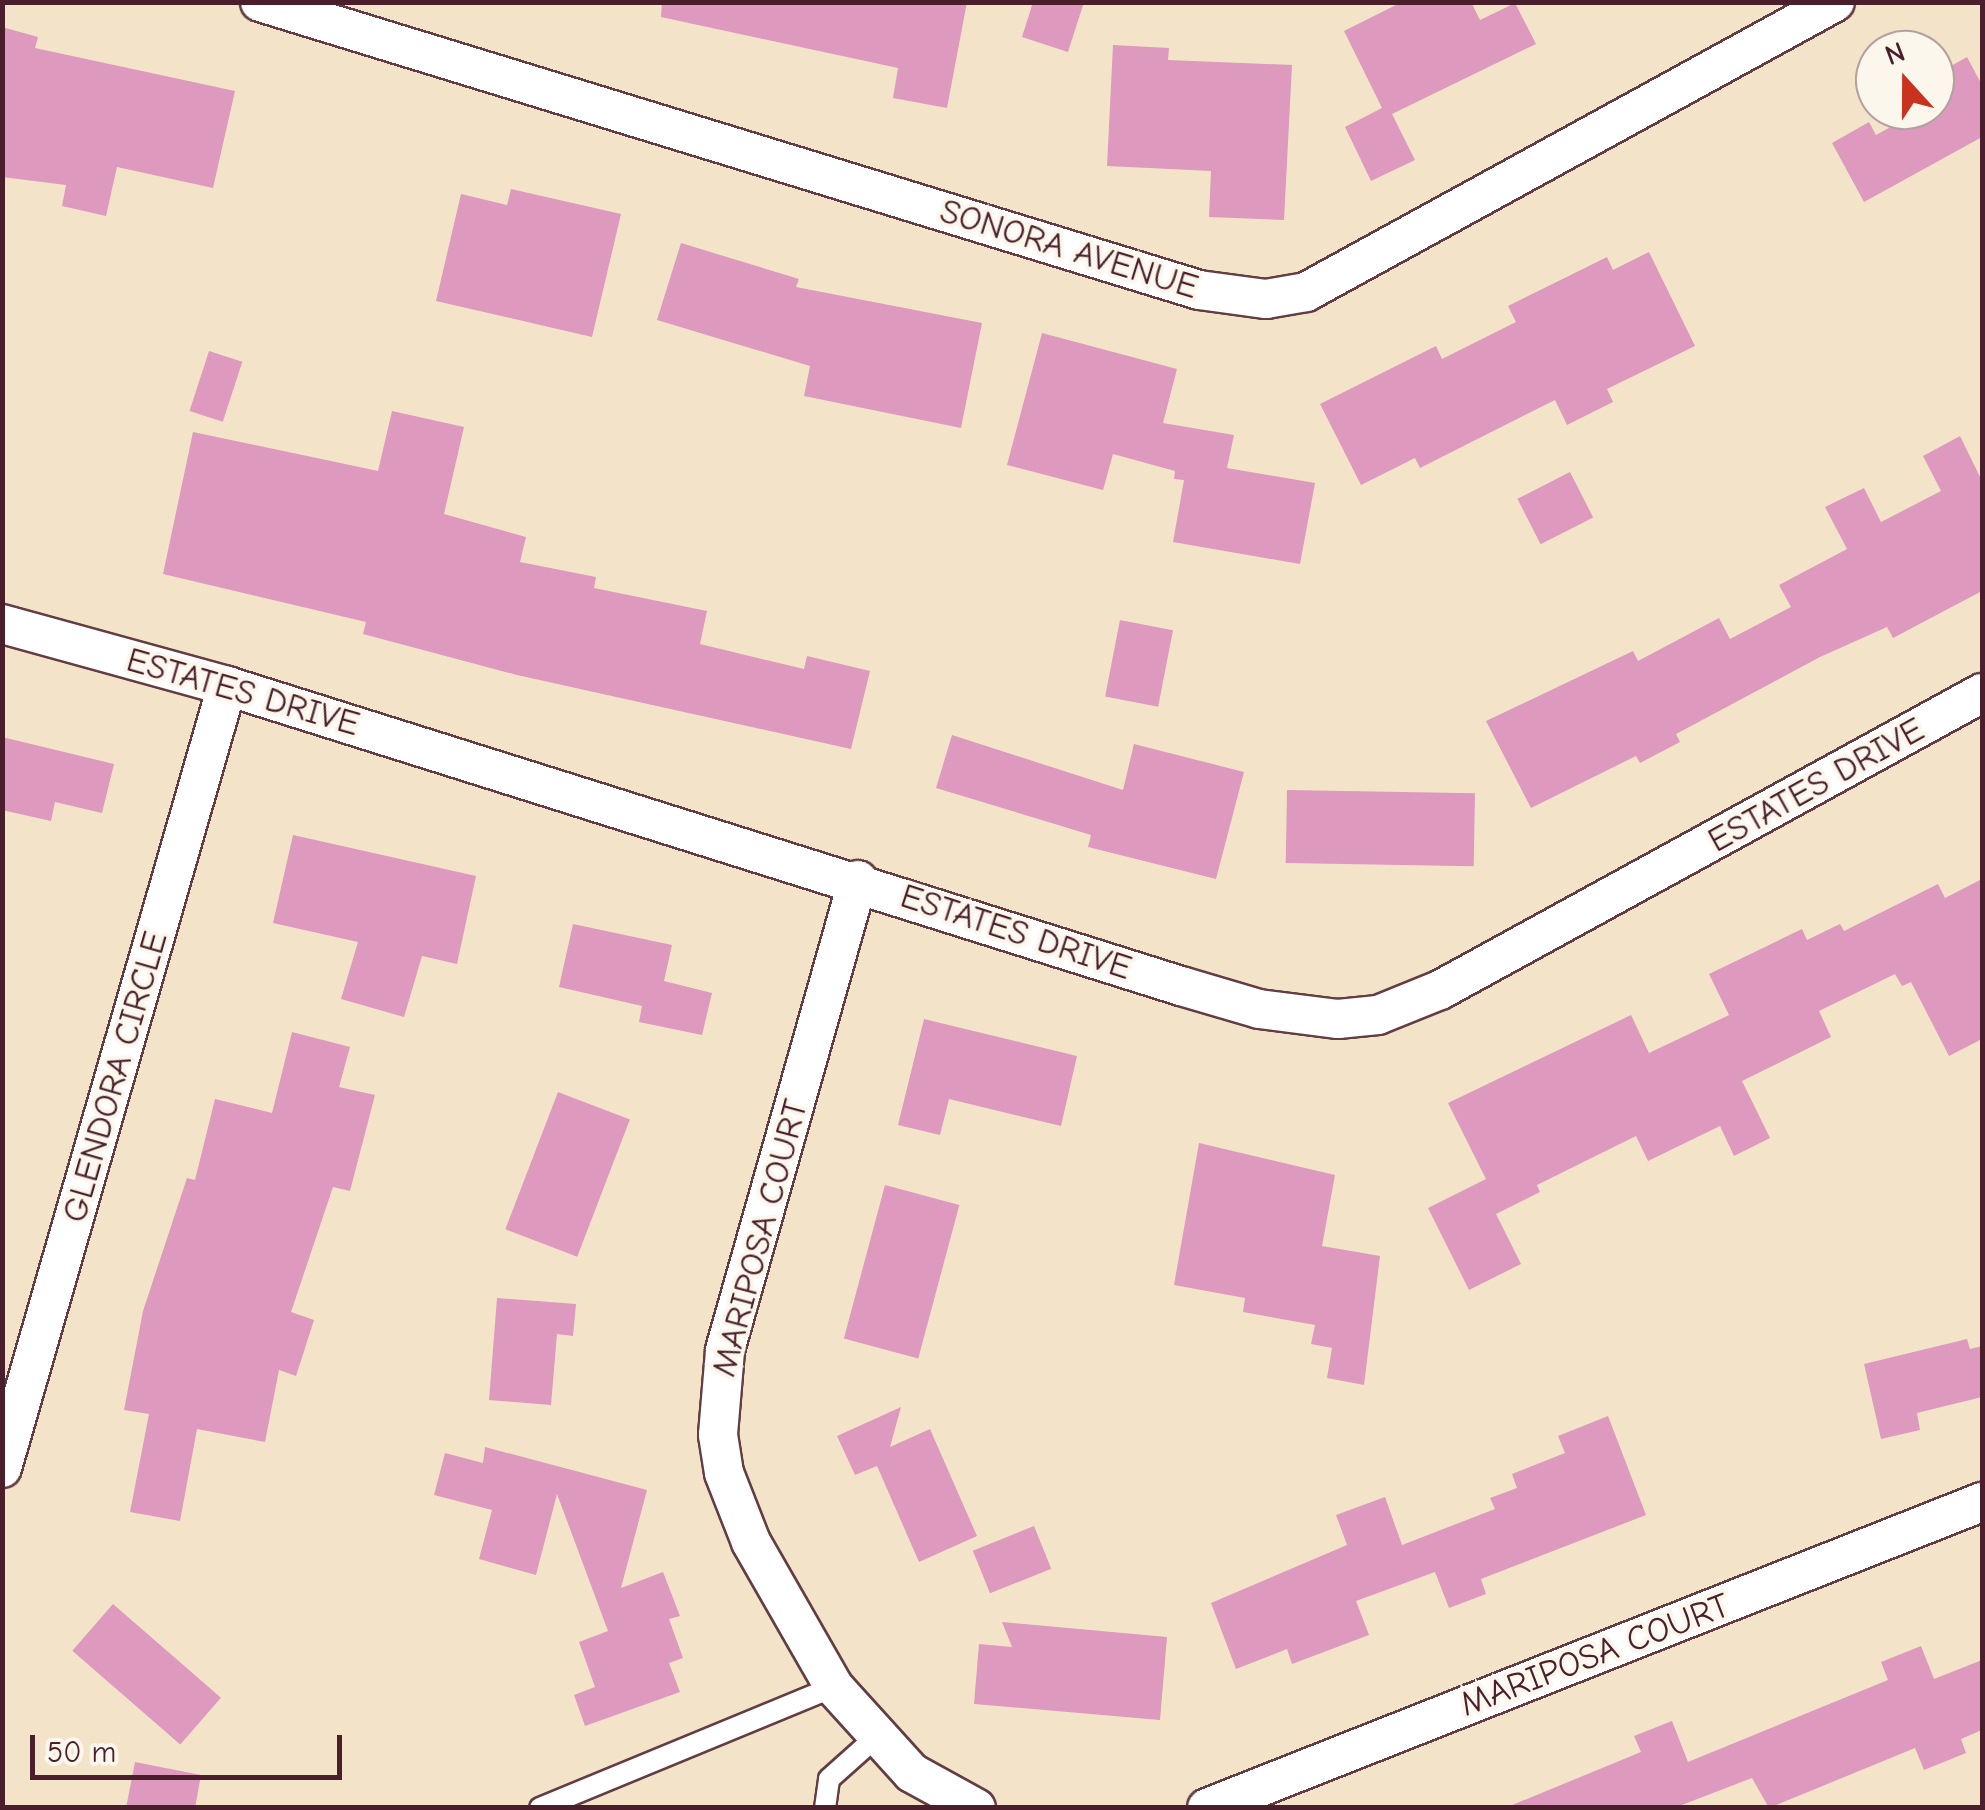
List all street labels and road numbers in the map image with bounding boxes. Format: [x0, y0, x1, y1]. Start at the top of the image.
street label: SONORA AVENUE [935, 190, 1203, 308]
street label: ESTATES DRIVE [122, 639, 364, 745]
street label: ESTATES DRIVE [1701, 708, 1931, 862]
street label: ESTATES DRIVE [895, 875, 1137, 989]
street label: GLENDORA CIRCLE [53, 927, 177, 1227]
street label: MARIPOSA COURT [703, 1095, 817, 1381]
street label: MARIPOSA COURT [1454, 1584, 1736, 1726]

